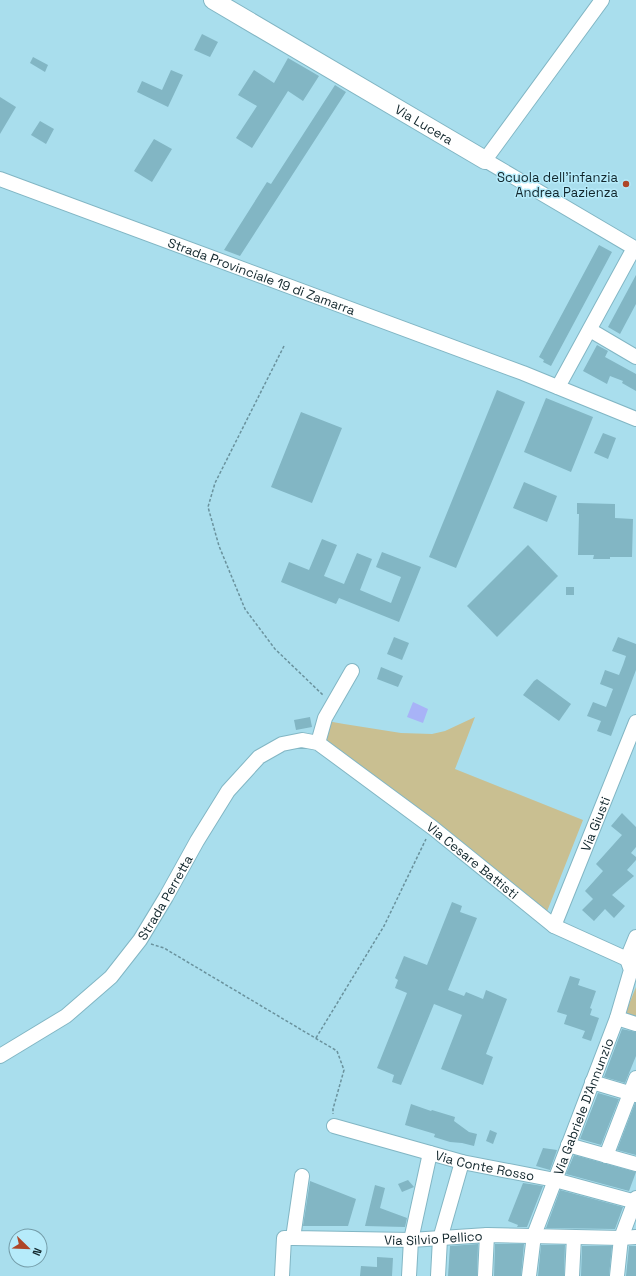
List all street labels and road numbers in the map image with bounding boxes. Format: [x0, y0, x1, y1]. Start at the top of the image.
street label: Via Lucera [392, 100, 457, 148]
street label: Strada Provinciale 19 di Zamarra [165, 234, 358, 319]
street label: Via Giusti [576, 794, 614, 854]
street label: Via Cesare Battisti [423, 818, 522, 902]
street label: Strada Perretta [134, 852, 196, 943]
street label: Via Gabriele D'Annunzio [549, 1036, 617, 1177]
street label: Via Conte Rosso [433, 1146, 536, 1184]
street label: Via Silvio Pellico [384, 1227, 483, 1249]

